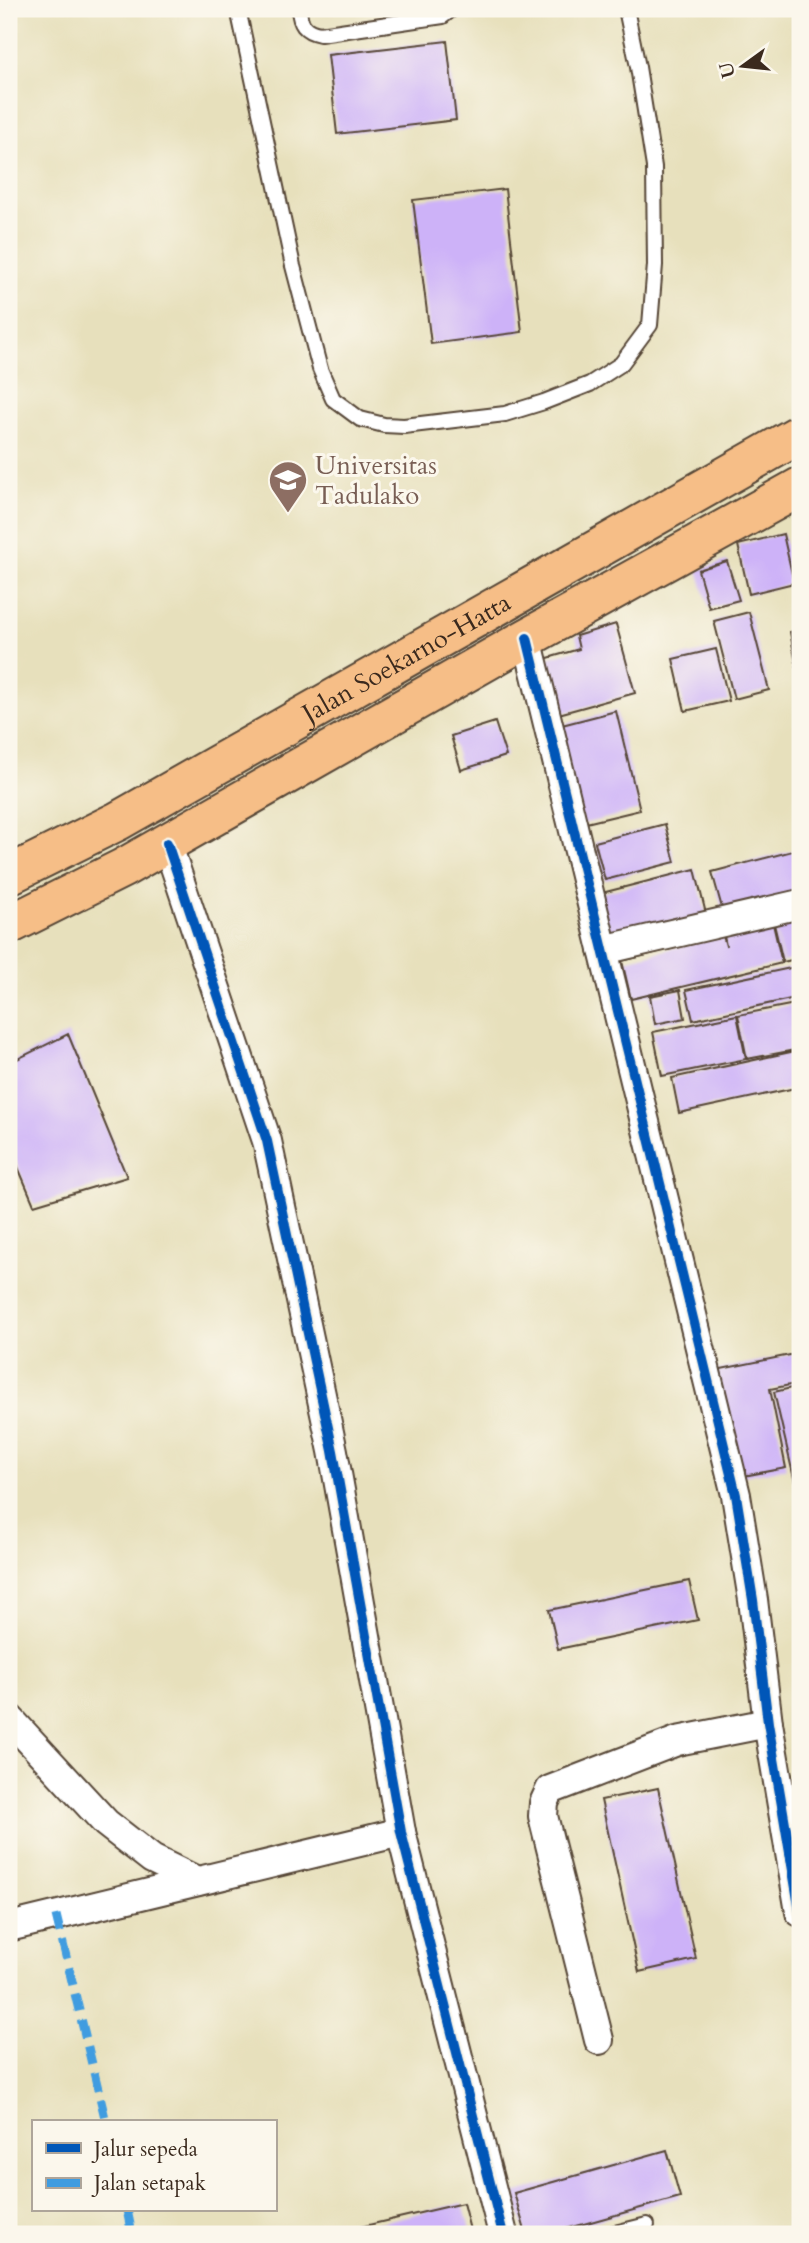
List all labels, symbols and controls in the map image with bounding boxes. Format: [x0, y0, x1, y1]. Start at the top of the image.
north arrow [708, 32, 778, 102]
text: U [713, 59, 742, 81]
place label: Universitas Tadulako [315, 448, 437, 513]
school or university icon: Universitas Tadulako [267, 459, 309, 514]
street label: Jalan Soekarno-Hatta [292, 584, 517, 732]
legend [32, 2120, 276, 2212]
text: Jalur sepeda [91, 2135, 198, 2164]
text: Jalan setapak [91, 2169, 207, 2198]

